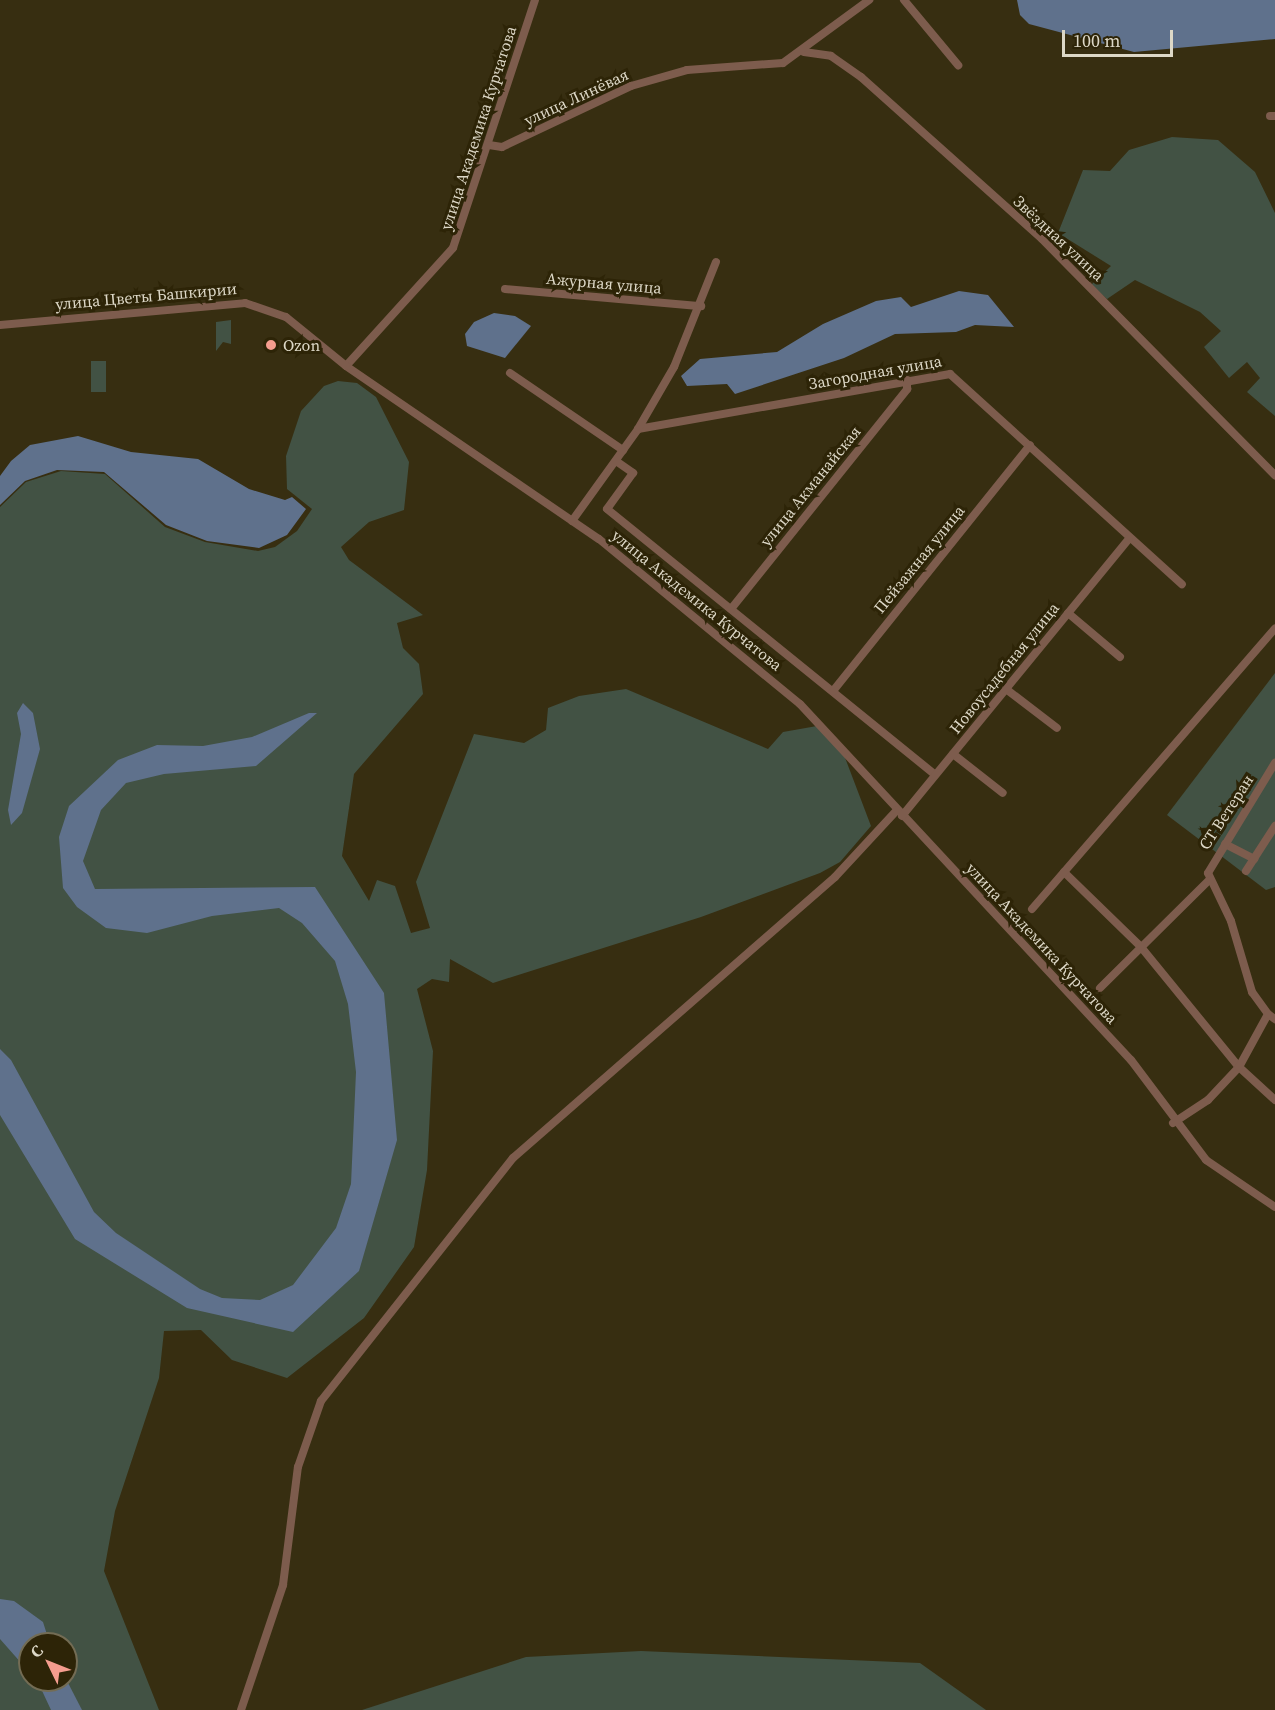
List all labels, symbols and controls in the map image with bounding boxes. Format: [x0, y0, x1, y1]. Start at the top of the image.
scale bar [1065, 18, 1176, 56]
street label: улица Академика Курчатова [436, 24, 520, 232]
text: 100 m [1073, 28, 1120, 53]
street label: улица Линёвая [521, 64, 631, 130]
street label: Звёздная улица [1010, 191, 1108, 285]
street label: Ажурная улица [545, 268, 663, 298]
street label: улица Цветы Башкирии [54, 278, 238, 314]
place label: Ozon [283, 335, 320, 355]
marker: Ozon [264, 338, 278, 352]
street label: Загородная улица [807, 351, 943, 393]
street label: улица Акманайская [755, 422, 865, 550]
street label: Пейзажная улица [870, 501, 968, 617]
street label: улица Академика Курчатова [608, 525, 786, 675]
street label: Новоусадебная улица [945, 599, 1063, 737]
street label: СТ Ветеран [1195, 771, 1257, 853]
street label: улица Академика Курчатова [962, 858, 1122, 1028]
north arrow [18, 1632, 78, 1692]
text: С [25, 1640, 48, 1662]

